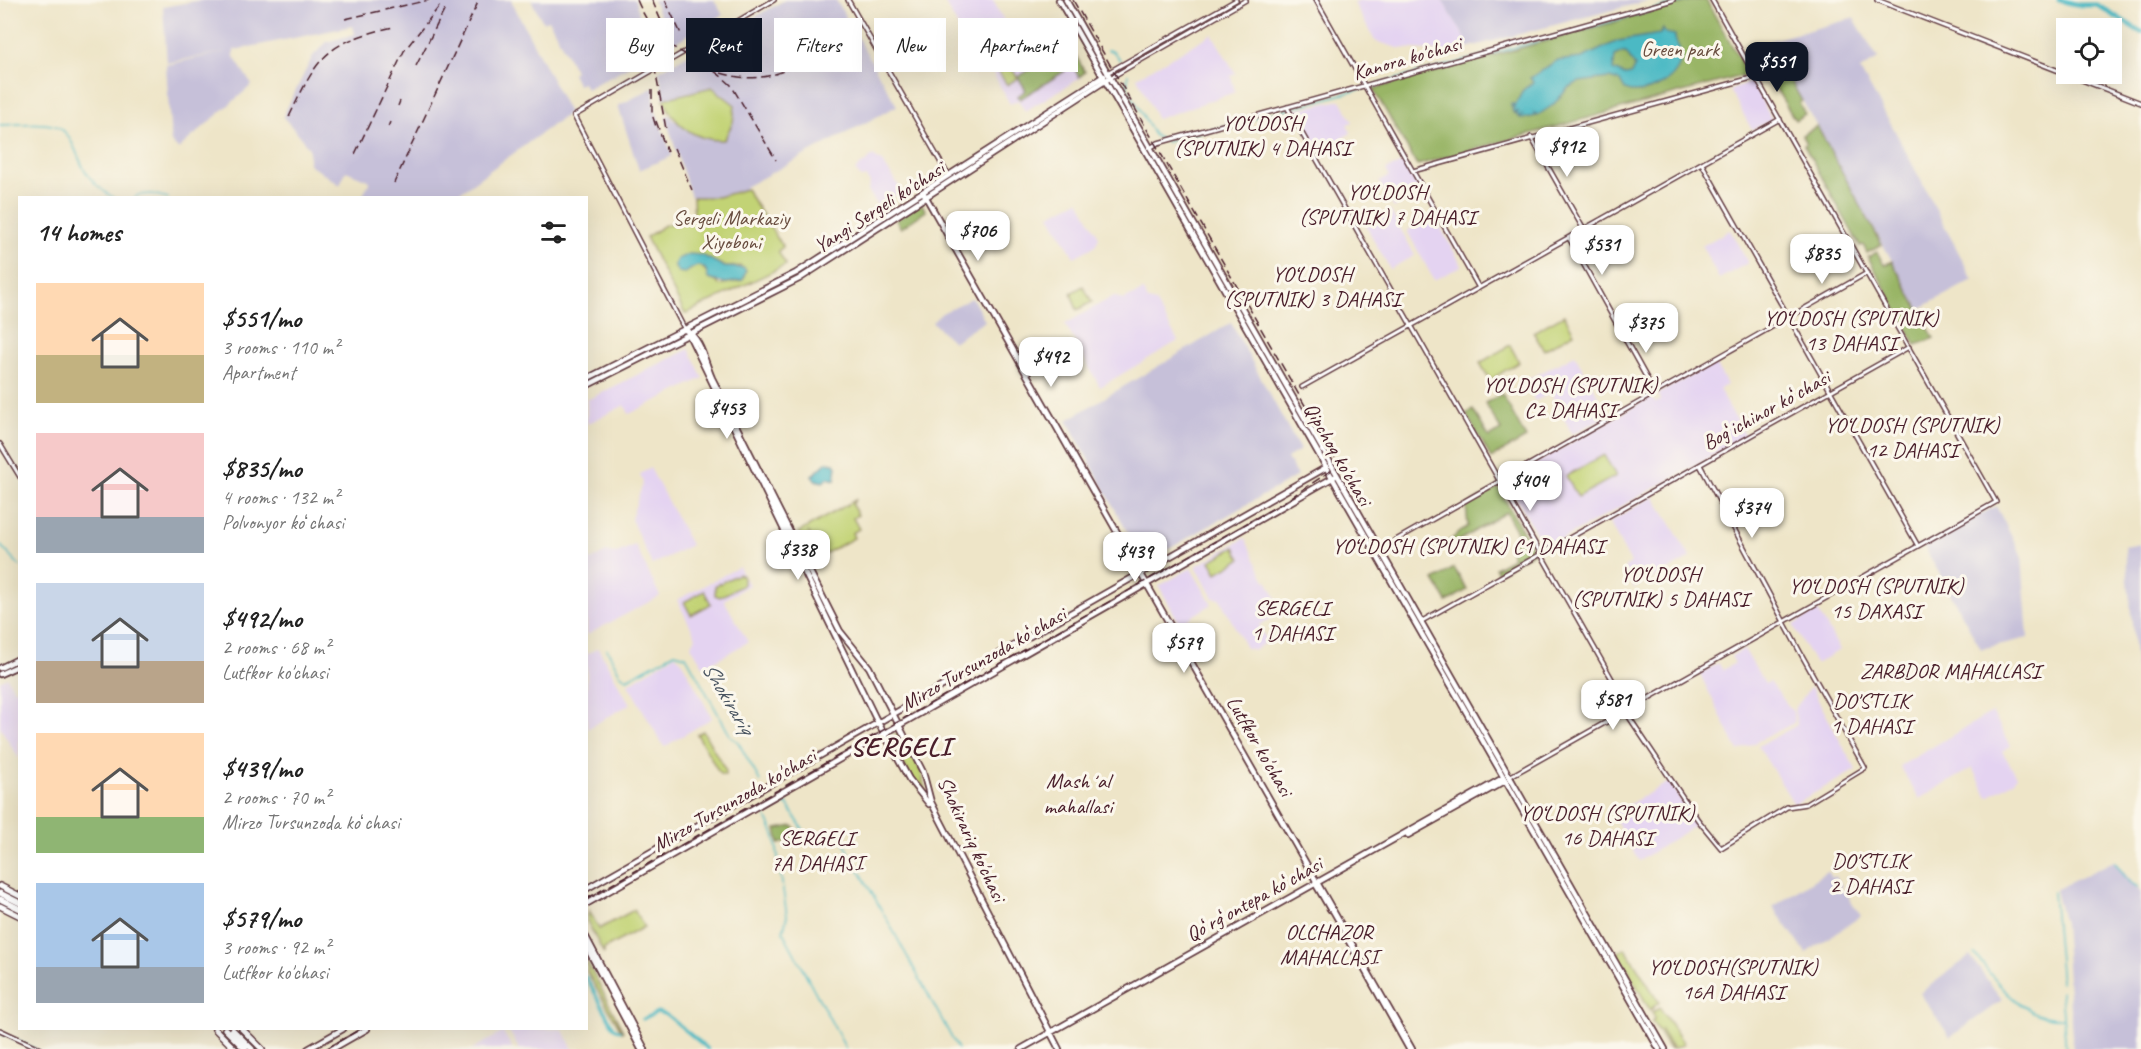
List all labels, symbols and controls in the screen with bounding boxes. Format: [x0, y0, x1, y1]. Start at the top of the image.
chip: Buy [606, 18, 674, 72]
chip: Rent [686, 18, 762, 72]
chip: Filters [774, 18, 862, 72]
chip: New [874, 18, 946, 72]
chip: Apartment [958, 18, 1078, 72]
map controls [2056, 18, 2122, 84]
button: locate [2056, 18, 2122, 84]
street label: Kanora ko'chasi [1350, 29, 1467, 86]
park label: Green park [1641, 36, 1720, 62]
pin: $551 [1741, 42, 1813, 93]
text: $551 [1759, 49, 1795, 74]
district label: YO‘LDOSH (SPUTNIK) 4 DAHASI [1174, 109, 1354, 162]
pin: $912 [1531, 127, 1603, 178]
text: $912 [1549, 134, 1585, 159]
street label: Yangi Sergeli ko'chasi [809, 153, 952, 259]
district label: YO‘LDOSH (SPUTNIK) 7 DAHASI [1299, 178, 1479, 231]
park label: Sergeli Markaziy Xiyoboni [673, 205, 791, 255]
pin: $706 [942, 211, 1014, 262]
text: 14 homes [36, 216, 121, 249]
icon: filters [537, 216, 570, 249]
text: $706 [960, 218, 996, 243]
pin: $531 [1566, 225, 1638, 276]
text: $531 [1584, 232, 1620, 257]
pin: $835 [1786, 234, 1858, 285]
text: $835 [1804, 241, 1840, 266]
district label: YO‘LDOSH (SPUTNIK) 3 DAHASI [1224, 260, 1404, 313]
text: $551/mo [222, 302, 301, 335]
pin: $375 [1610, 303, 1682, 354]
district label: YO‘LDOSH (SPUTNIK) 13 DAHASI [1763, 304, 1940, 357]
icon: home [84, 307, 156, 379]
text: $375 [1628, 310, 1664, 335]
text: 3 rooms · 110 m² [222, 335, 339, 360]
pin: $492 [1015, 337, 1087, 388]
text: $492 [1033, 344, 1069, 369]
text: Apartment [222, 360, 295, 385]
street label: Bogʻichinor koʻchasi [1698, 363, 1837, 456]
district label: YO‘LDOSH (SPUTNIK) C2 DAHASI [1482, 371, 1659, 424]
pin: $453 [691, 389, 763, 440]
text: $453 [709, 396, 745, 421]
street label: Qipchoq ko'chasi [1298, 398, 1380, 513]
district label: YO‘LDOSH (SPUTNIK) 12 DAHASI [1824, 411, 2001, 464]
text: $835/mo [222, 452, 302, 485]
icon: home [84, 457, 156, 529]
pin: $404 [1494, 461, 1566, 512]
text: $404 [1512, 468, 1548, 493]
text: 4 rooms · 132 m² [222, 485, 339, 510]
pin: $374 [1716, 488, 1788, 539]
text: $374 [1734, 495, 1770, 520]
text: Polvonyor koʻchasi [222, 510, 344, 535]
pin: $338 [762, 530, 834, 581]
pin: $439 [1099, 532, 1171, 583]
district label: YO‘LDOSH (SPUTNIK) C1 DAHASI [1332, 532, 1608, 560]
text: $338 [780, 537, 816, 562]
text: $439 [1117, 539, 1153, 564]
district label: YO‘LDOSH (SPUTNIK) 5 DAHASI [1572, 560, 1752, 613]
district label: YO‘LDOSH (SPUTNIK) 15 DAXASI [1788, 572, 1965, 625]
district label: SERGELI 1 DAHASI [1251, 594, 1337, 647]
street label: Mirzo Tursunzoda koʻchasi [896, 600, 1073, 717]
text: $492/mo [222, 602, 302, 635]
icon: home [84, 607, 156, 679]
pin: $579 [1148, 623, 1220, 674]
text: $579 [1166, 630, 1202, 655]
text: 2 rooms · 68 m² [222, 635, 330, 660]
water label: Shokirariq [696, 657, 762, 742]
district label: ZARBDOR MAHALLASI [1860, 657, 2045, 685]
text: Lutfkor ko'chasi [222, 660, 328, 685]
pin: $581 [1577, 680, 1649, 731]
text: $581 [1595, 687, 1631, 712]
district label: DO'STLIK 1 DAHASI [1830, 687, 1916, 740]
street label: Lutfkor ko'chasi [1221, 691, 1301, 803]
district label: SERGELI [850, 729, 956, 763]
street label: Mirzo Tursunzoda ko'chasi [648, 741, 823, 857]
text: $439/mo [222, 752, 302, 785]
icon: home [84, 757, 156, 829]
district label: Mashʼal mahallasi [1044, 767, 1115, 820]
street label: Shokirariq ko'chasi [932, 772, 1014, 908]
text: 2 rooms · 70 m² [222, 785, 330, 810]
district label: YO‘LDOSH (SPUTNIK) 16 DAHASI [1519, 799, 1696, 852]
text: Mirzo Tursunzoda koʻchasi [222, 810, 400, 835]
district label: SERGELI 7A DAHASI [771, 824, 868, 877]
district label: DO'STLIK 2 DAHASI [1829, 847, 1915, 900]
street label: Qoʻrgʻontepa koʻchasi [1181, 849, 1329, 947]
text: $579/mo [222, 902, 301, 935]
icon: home [84, 907, 156, 979]
district label: OLCHAZOR MAHALLASI [1280, 918, 1383, 971]
text: 3 rooms · 92 m² [222, 935, 330, 960]
district label: YO‘LDOSH(SPUTNIK) 16А DAHASI [1648, 953, 1820, 1006]
text: Lutfkor ko'chasi [222, 960, 328, 985]

